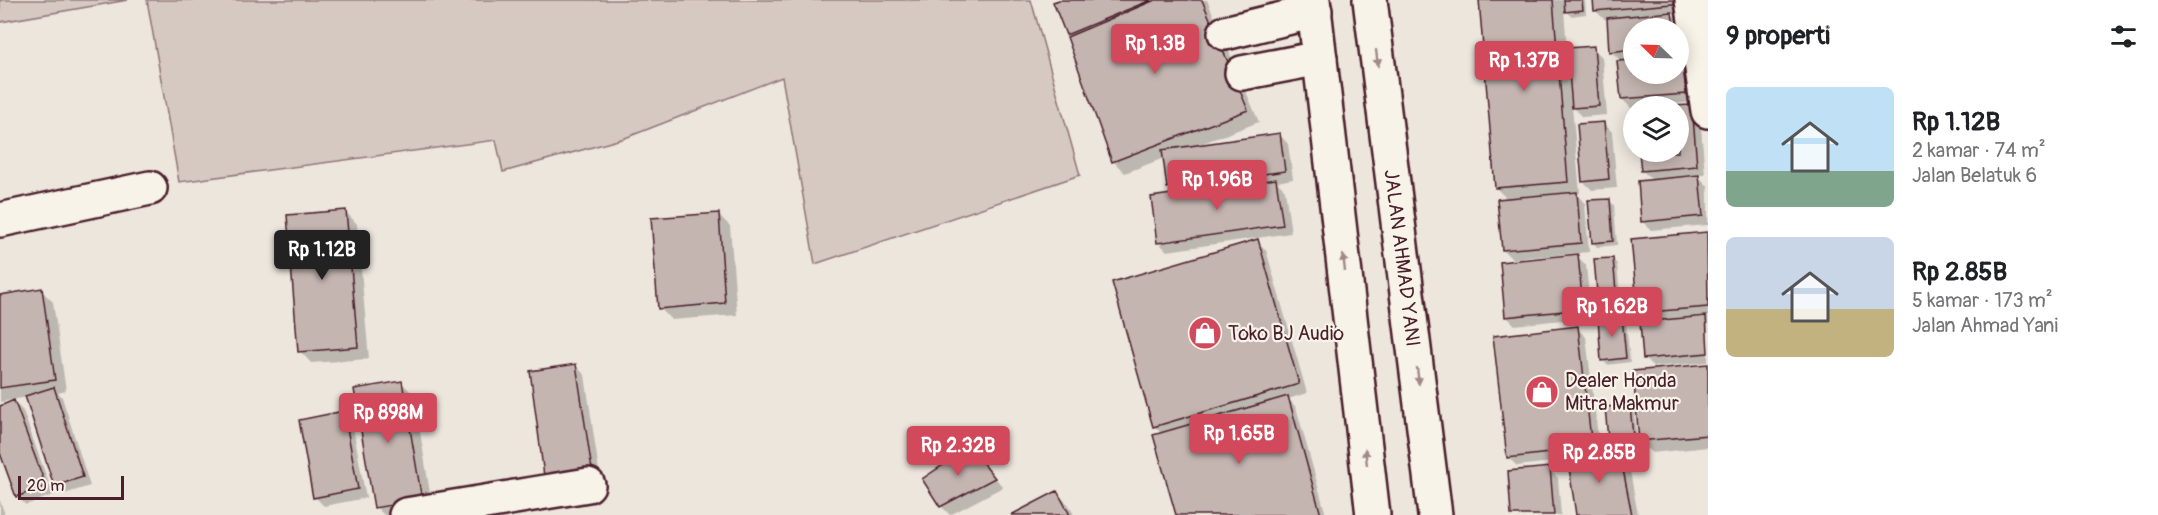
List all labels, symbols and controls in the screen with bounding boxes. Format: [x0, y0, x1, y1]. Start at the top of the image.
north arrow [1623, 18, 1689, 84]
map controls [1623, 18, 1689, 162]
text: 9 properti [1726, 20, 1830, 52]
icon: filters [2107, 20, 2140, 53]
pin: Rp 1.3B [1100, 24, 1210, 75]
text: Rp 1.3B [1125, 31, 1185, 56]
pin: Rp 1.37B [1462, 41, 1586, 92]
text: Rp 1.37B [1489, 48, 1559, 73]
one-way arrow [1373, 49, 1382, 68]
button: layers [1623, 96, 1689, 162]
text: Rp 1.12B [1912, 106, 2000, 138]
icon: home [1774, 111, 1846, 183]
text: 2 kamar · 74 m² [1912, 138, 2046, 163]
pin: Rp 1.96B [1155, 160, 1279, 211]
text: Jalan Belatuk 6 [1912, 163, 2037, 188]
text: Rp 1.96B [1182, 167, 1252, 192]
street label: JALAN AHMAD YANI [1379, 168, 1426, 348]
pin: Rp 1.12B [260, 230, 384, 281]
text: Rp 1.12B [288, 237, 356, 262]
one-way arrow [1339, 254, 1349, 273]
text: Rp 2.85B [1912, 256, 2007, 288]
icon: home [1774, 261, 1846, 333]
pin: Rp 1.62B [1550, 287, 1674, 338]
text: 5 kamar · 173 m² [1912, 288, 2053, 313]
text: Rp 1.62B [1576, 294, 1648, 319]
text: Jalan Ahmad Yani [1912, 313, 2058, 338]
shop icon: Toko BJ Audio [1187, 315, 1223, 351]
place label: Toko BJ Audio [1228, 321, 1344, 346]
one-way arrow [1413, 367, 1422, 386]
place label: Dealer Honda Mitra Makmur [1565, 368, 1679, 416]
shop icon: Dealer Honda Mitra Makmur [1524, 374, 1560, 410]
pin: Rp 898M [333, 393, 443, 444]
text: Rp 898M [353, 400, 423, 425]
pin: Rp 1.65B [1177, 414, 1301, 465]
text: Rp 1.65B [1203, 421, 1275, 446]
pin: Rp 2.32B [896, 426, 1020, 477]
text: Rp 2.32B [921, 433, 995, 458]
pin: Rp 2.85B [1537, 433, 1661, 484]
text: Rp 2.85B [1562, 440, 1636, 465]
one-way arrow [1362, 447, 1371, 466]
scale bar [18, 473, 124, 500]
text: 20 m [27, 476, 65, 496]

